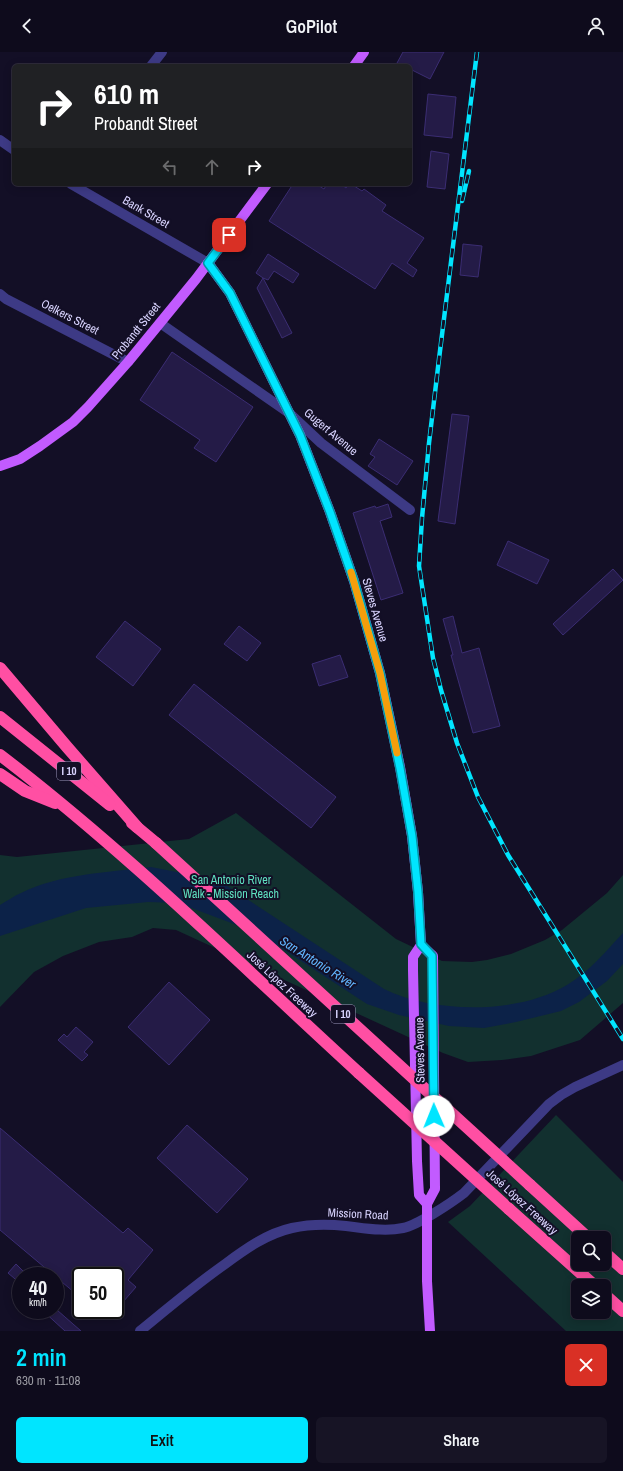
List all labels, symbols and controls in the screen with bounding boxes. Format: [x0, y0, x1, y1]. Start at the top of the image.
text: GoPilot [286, 14, 337, 39]
icon: back [16, 15, 38, 37]
icon: person [585, 15, 607, 37]
text: 610 m [94, 75, 159, 113]
icon: right [28, 80, 80, 132]
text: Probandt Street [94, 111, 197, 136]
icon: left [159, 156, 181, 178]
icon: ahead [201, 156, 223, 178]
icon: right [243, 156, 265, 178]
street label: Bank Street [120, 192, 172, 232]
pin [212, 218, 246, 252]
icon: arrive [218, 224, 240, 246]
street label: Oelkers Street [38, 296, 102, 339]
street label: Probandt Street [108, 299, 164, 363]
street label: Gugert Avenue [301, 405, 361, 459]
street label: Steves Avenue [358, 576, 392, 644]
road number: I 10 [57, 762, 81, 780]
park label: San Antonio River Walk - Mission Reach [183, 872, 279, 902]
water label: San Antonio River [277, 932, 359, 993]
street label: José López Freeway [243, 947, 321, 1021]
road number: I 10 [331, 1005, 355, 1023]
street label: Steves Avenue [411, 1017, 429, 1083]
position arrow [413, 1095, 455, 1137]
street label: José López Freeway [483, 1166, 561, 1238]
street label: Mission Road [327, 1204, 389, 1224]
map controls [571, 1231, 611, 1319]
button: search [571, 1231, 611, 1271]
speed limit sign: 50 [72, 1267, 124, 1319]
text: 40 [29, 1274, 47, 1301]
button: layers [571, 1279, 611, 1319]
text: km/h [29, 1296, 47, 1309]
text: 2 min [16, 1341, 67, 1373]
button: close [565, 1344, 607, 1386]
text: 630 m · 11:08 [16, 1372, 80, 1389]
button: Exit [16, 1417, 308, 1463]
button: Share [316, 1417, 607, 1463]

